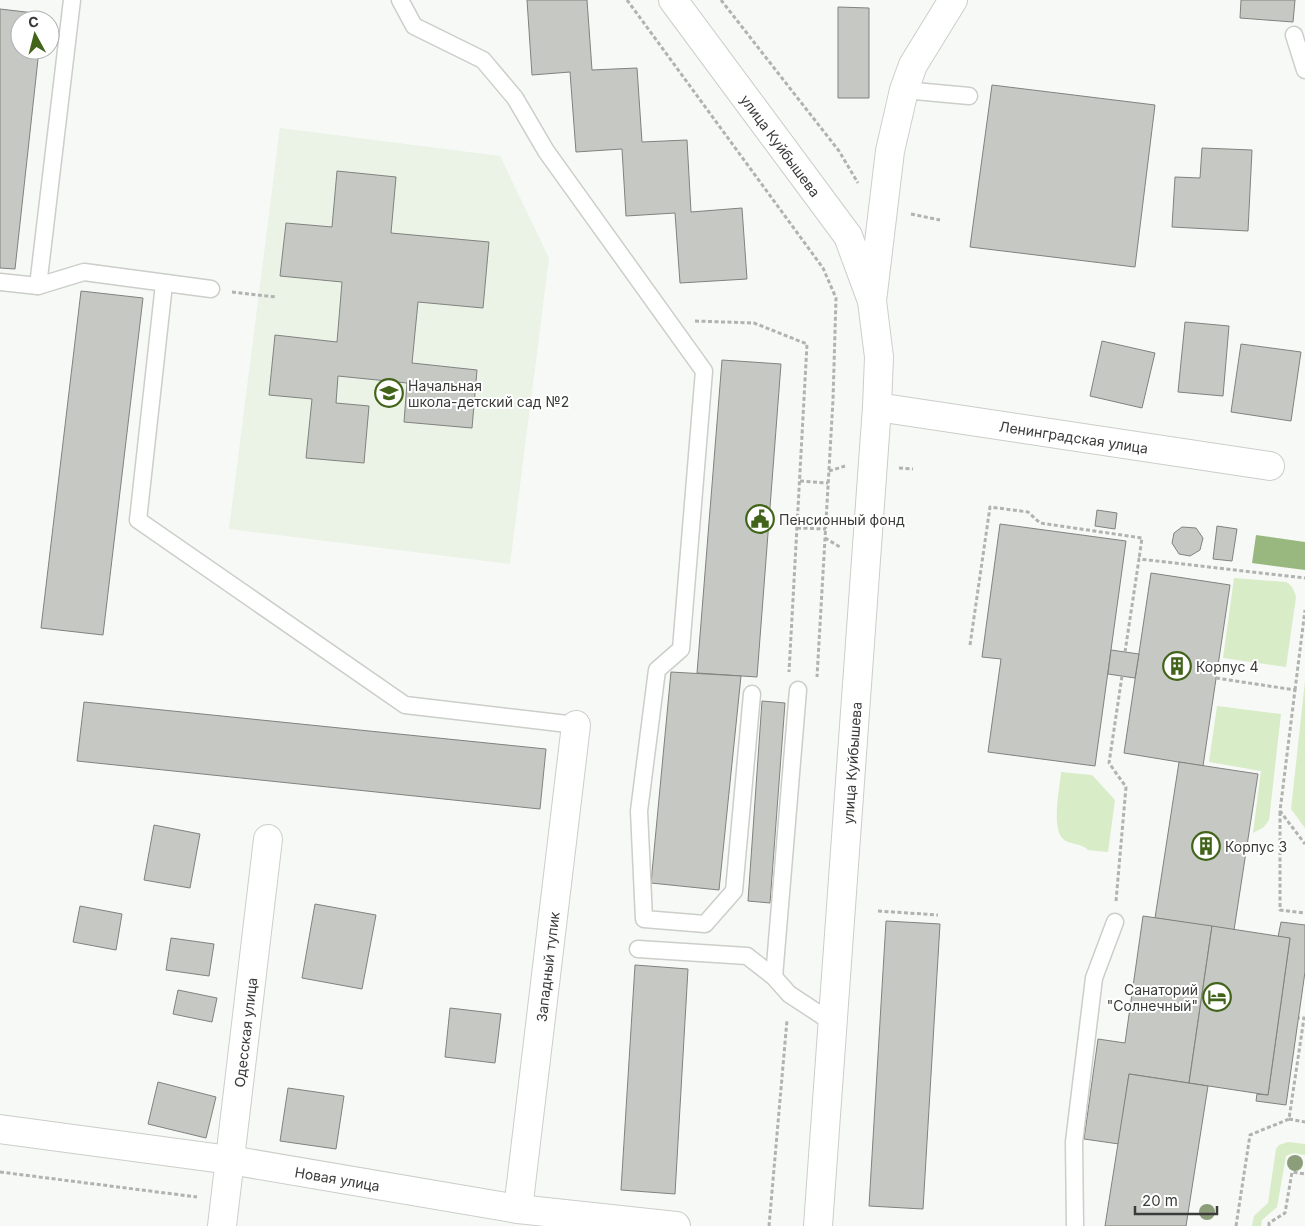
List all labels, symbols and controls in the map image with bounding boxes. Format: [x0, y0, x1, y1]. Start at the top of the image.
north arrow [10, 10, 60, 60]
text: С [27, 13, 40, 31]
street label: улица Куйбышева [737, 91, 824, 200]
place label: Начальная школа-детский сад №2 [408, 377, 569, 410]
school or university icon: Начальная школа-детский сад №2 [374, 378, 404, 408]
street label: Ленинградская улица [998, 417, 1149, 456]
public building icon: Пенсионный фонд [745, 504, 775, 534]
place label: Пенсионный фонд [779, 511, 905, 528]
building icon: Корпус 4 [1162, 651, 1192, 681]
place label: Корпус 4 [1196, 658, 1258, 675]
street label: улица Куйбышева [839, 701, 865, 825]
building icon: Корпус 3 [1191, 831, 1221, 861]
place label: Корпус 3 [1225, 838, 1287, 855]
street label: Западный тупик [532, 910, 562, 1023]
street label: Одесская улица [230, 976, 260, 1088]
place label: Санаторий "Солнечный" [1107, 981, 1198, 1014]
hotel icon: Санаторий "Солнечный" [1202, 982, 1232, 1012]
street label: Новая улица [293, 1163, 381, 1194]
scale bar [1135, 1184, 1218, 1216]
text: 20 m [1142, 1191, 1178, 1210]

